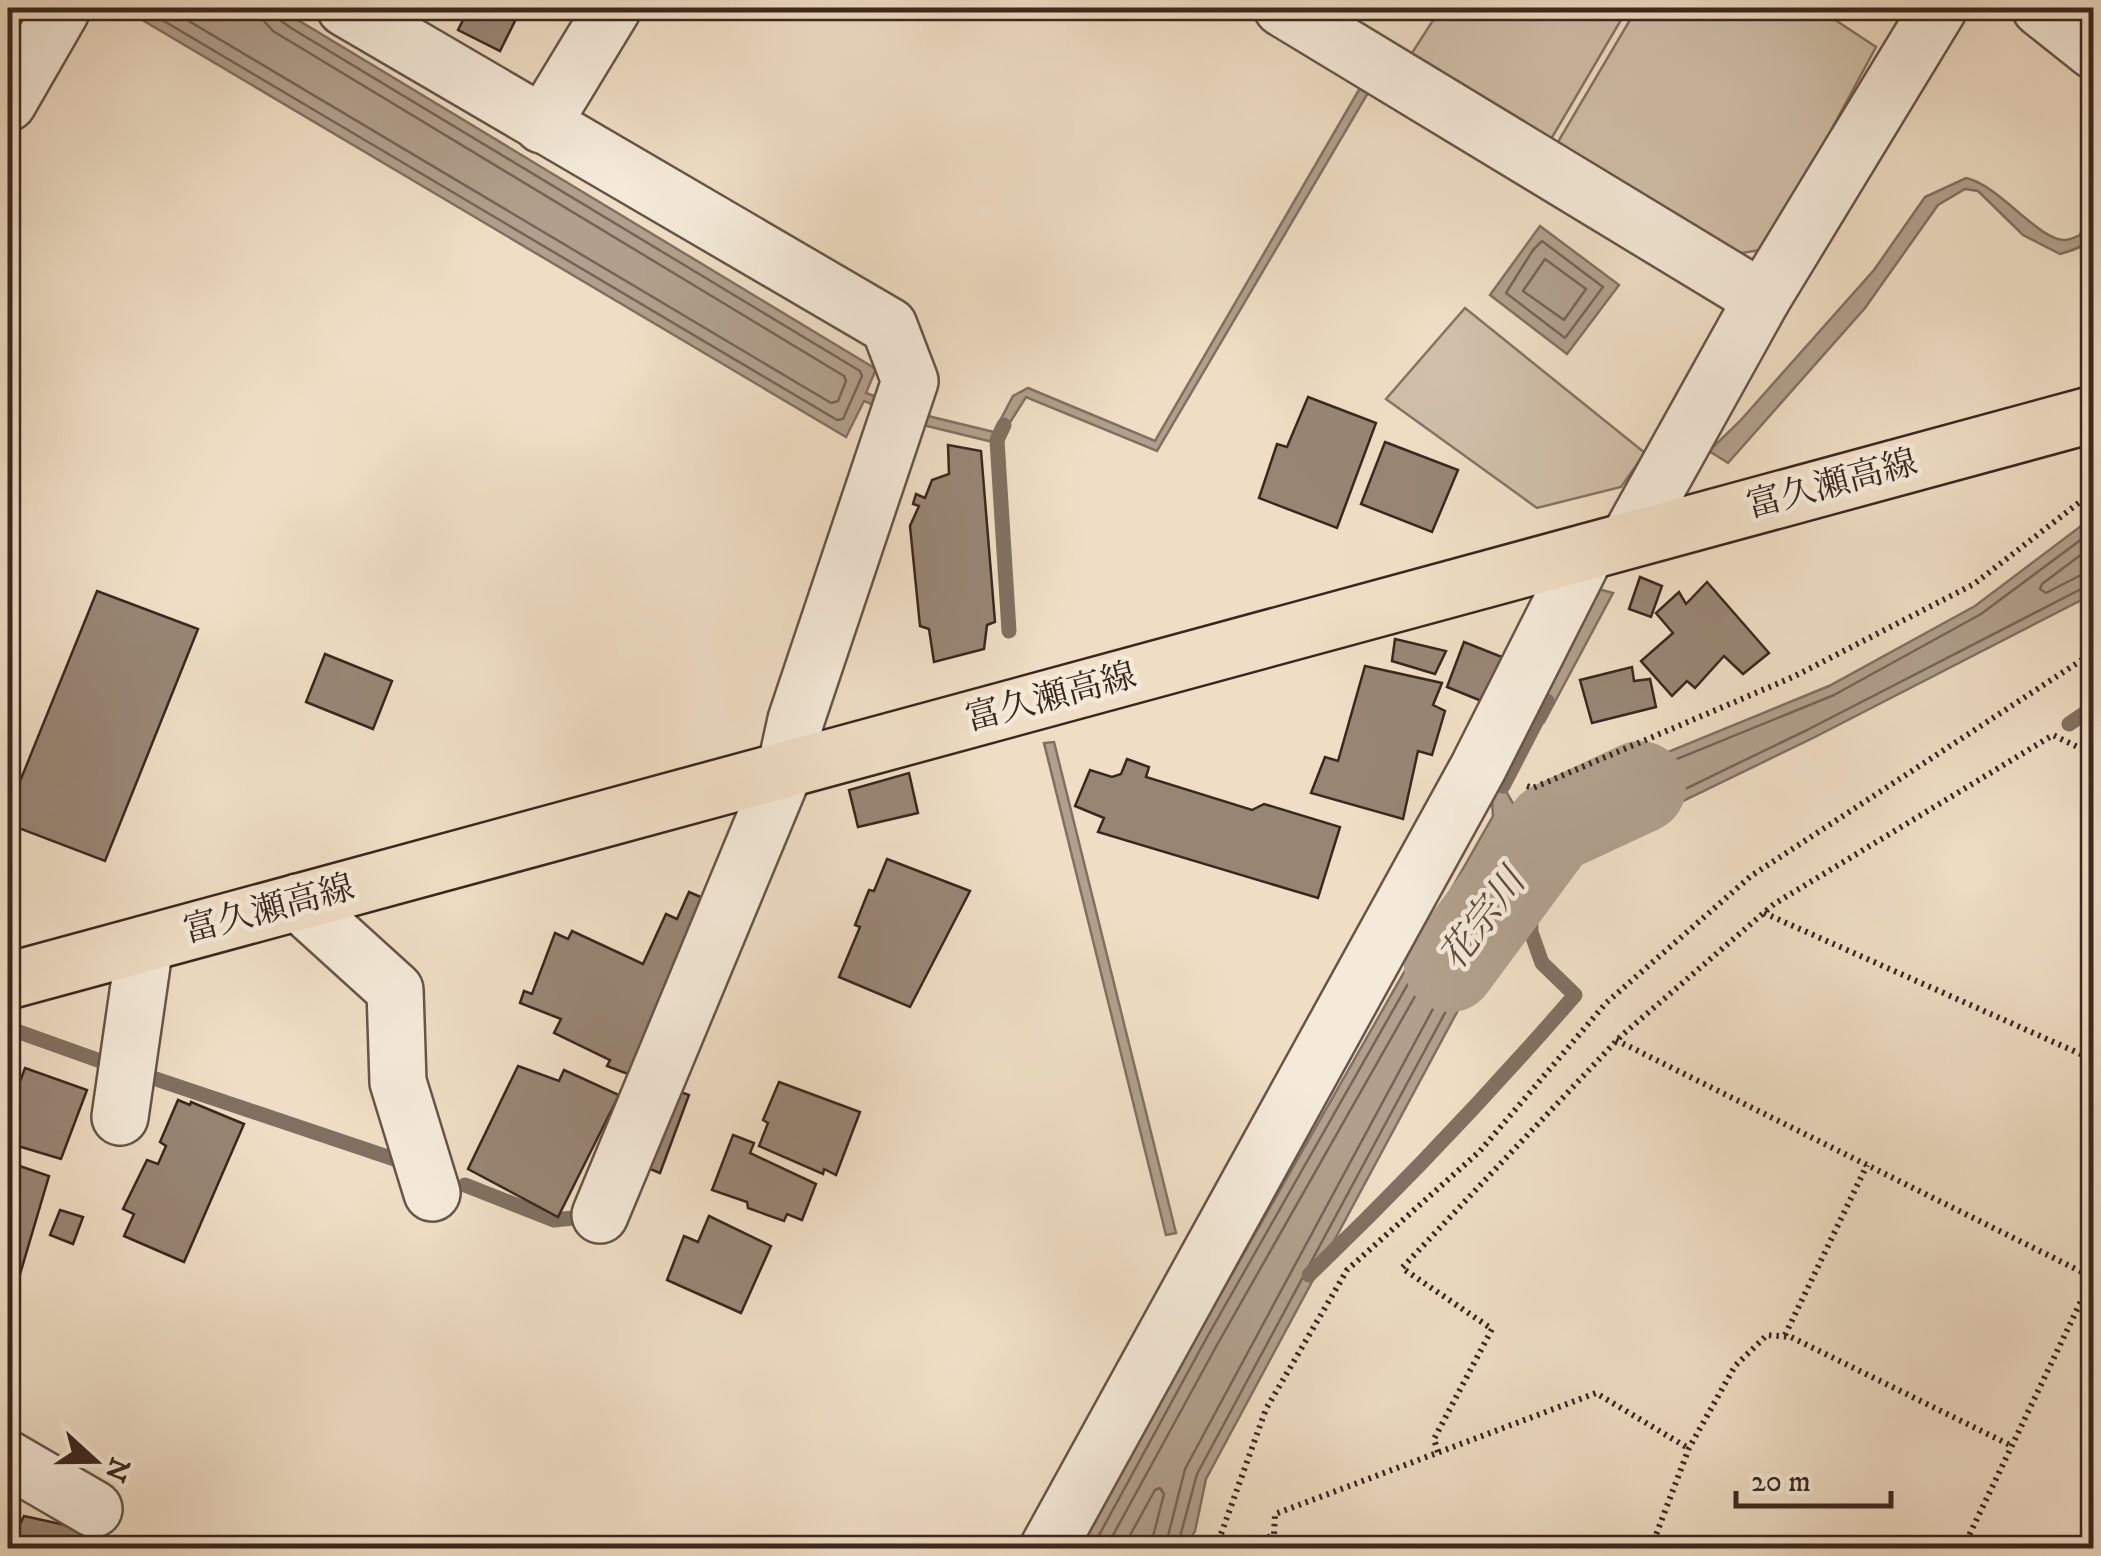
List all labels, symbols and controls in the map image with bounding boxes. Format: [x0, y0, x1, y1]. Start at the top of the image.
street label: 富久瀬高線 [1742, 441, 1922, 529]
street label: 富久瀬高線 [961, 654, 1141, 742]
water label: 花宗川 [1430, 857, 1539, 980]
street label: 富久瀬高線 [179, 866, 359, 954]
north arrow [45, 1411, 145, 1511]
scale bar [1736, 1446, 1891, 1508]
text: N [96, 1452, 137, 1486]
text: 20 m [1751, 1464, 1811, 1501]

